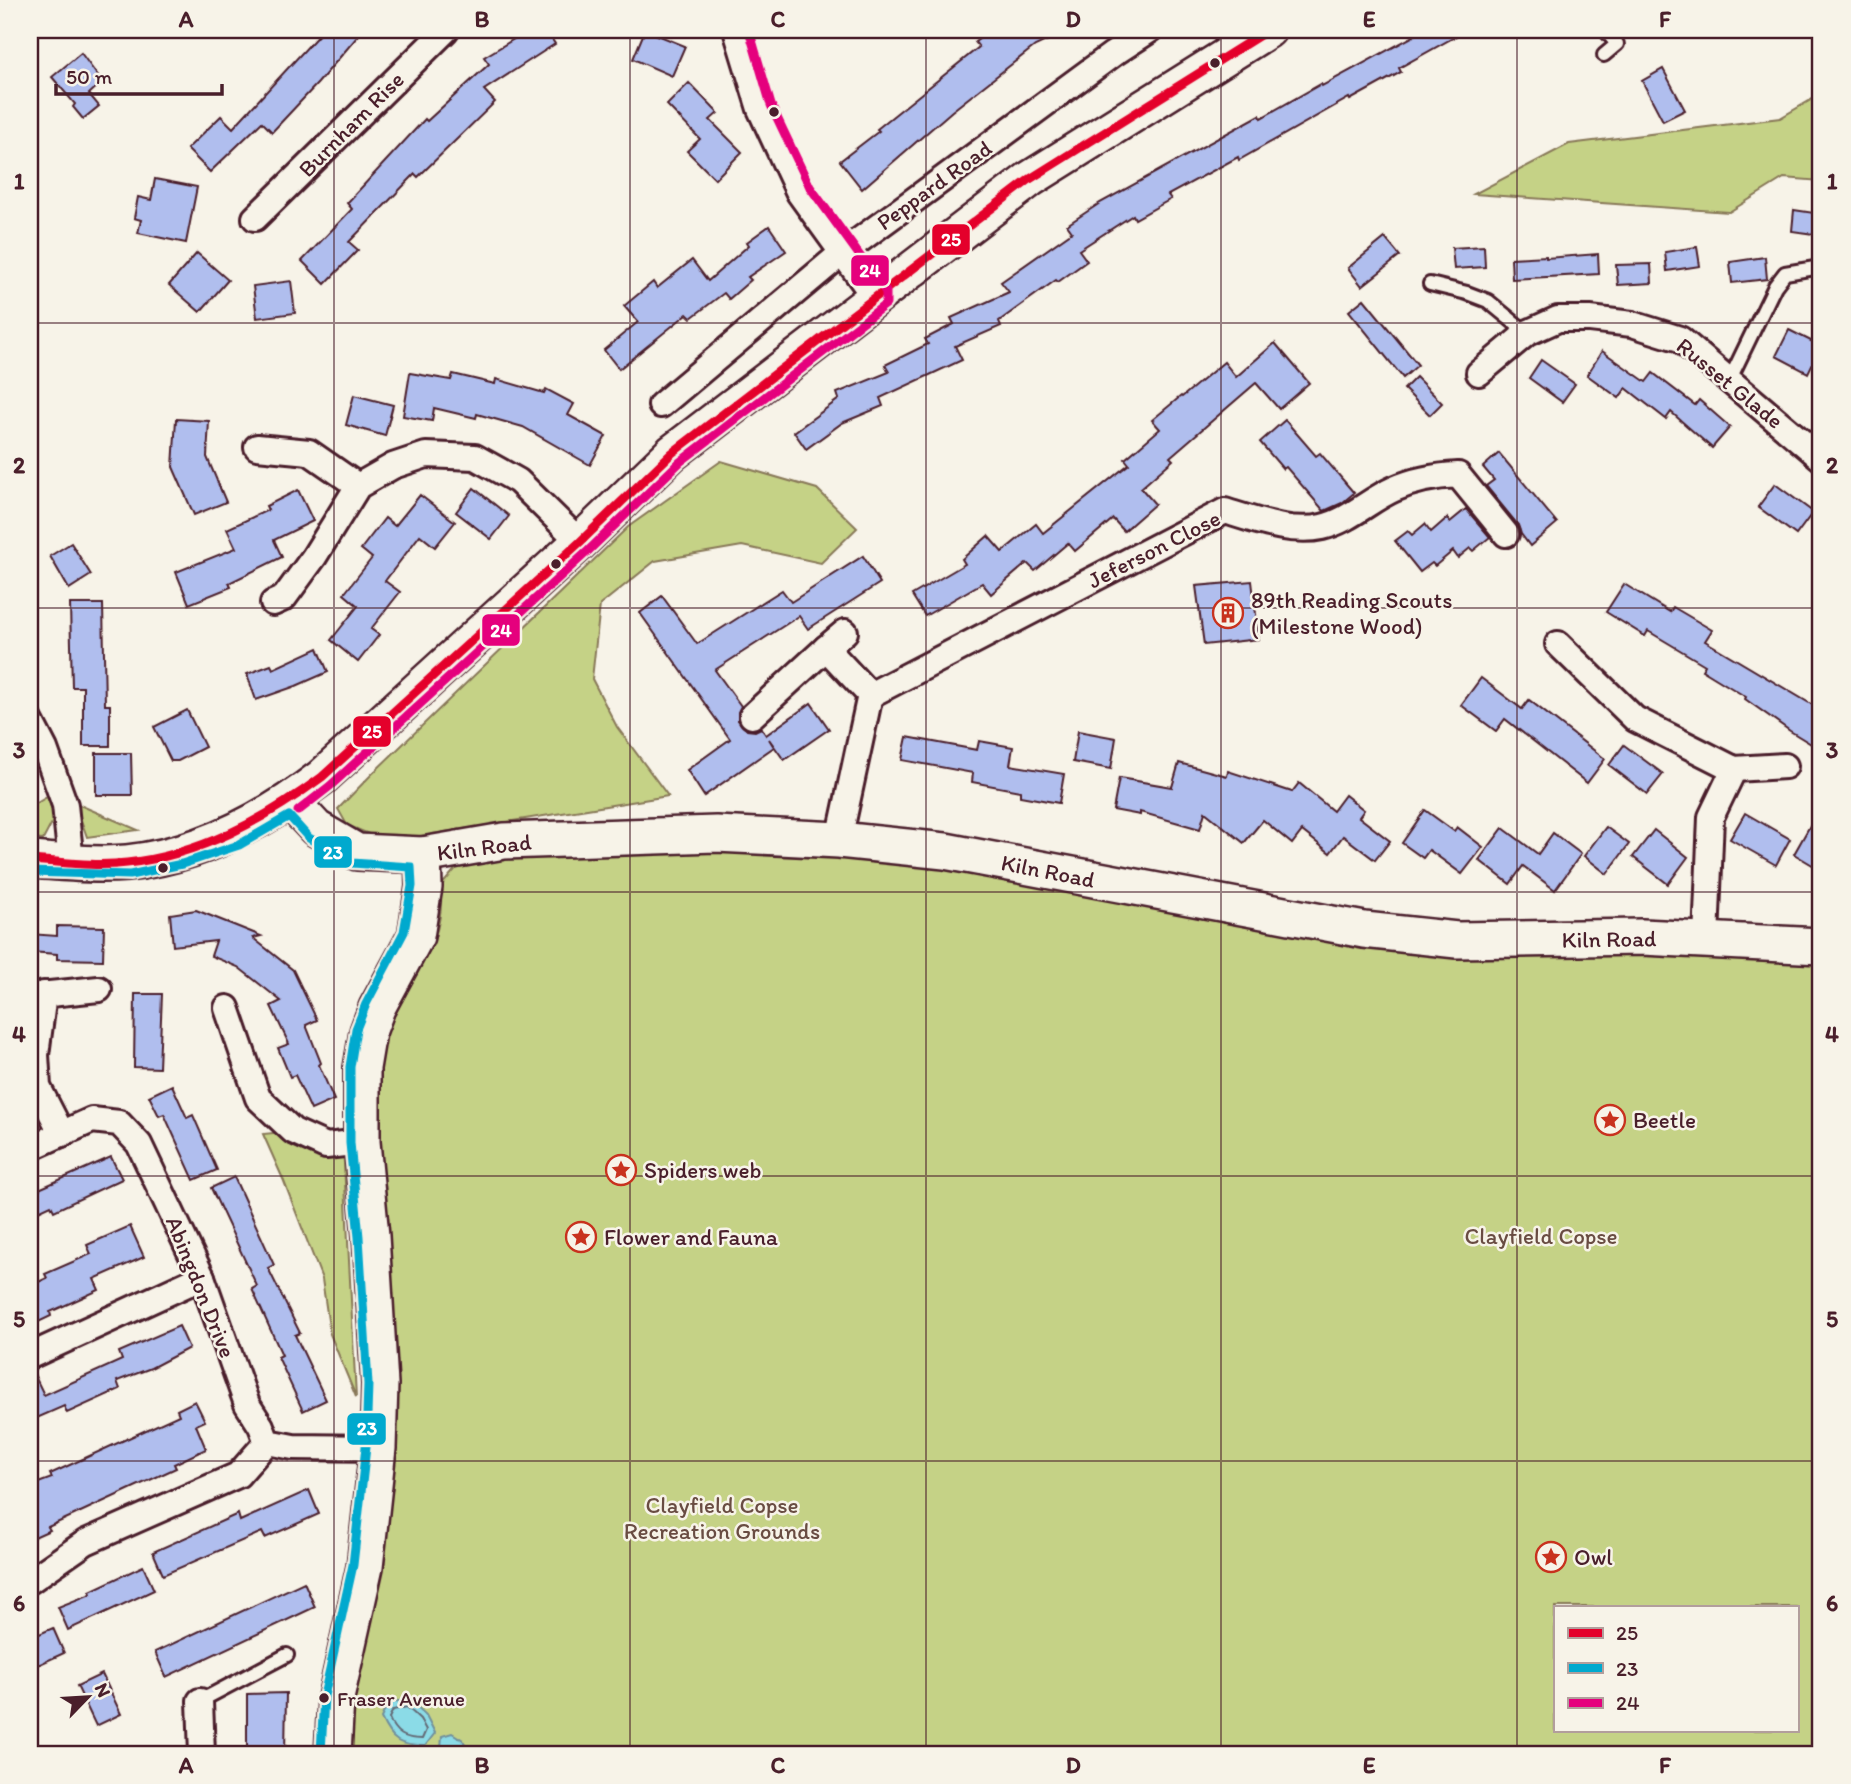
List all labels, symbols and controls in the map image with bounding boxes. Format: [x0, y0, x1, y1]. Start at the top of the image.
text: A [178, 5, 194, 33]
text: B [475, 5, 490, 33]
text: C [771, 5, 786, 33]
text: D [1065, 5, 1081, 33]
text: E [1363, 5, 1376, 33]
text: F [1659, 5, 1672, 33]
scale bar [56, 52, 222, 96]
unlabelled marker [1208, 56, 1222, 70]
text: 50 m [66, 64, 113, 89]
street label: Burnham Rise [292, 65, 410, 183]
unlabelled marker [767, 105, 781, 119]
street label: Peppard Road [871, 134, 997, 236]
text: 1 [14, 167, 25, 195]
text: 1 [1827, 167, 1838, 195]
line badge: 25 [931, 223, 971, 256]
text: 25 [941, 228, 961, 251]
line badge: 24 [850, 254, 890, 287]
text: 24 [859, 259, 881, 282]
street label: Russet Glade [1671, 331, 1789, 435]
text: 2 [13, 451, 26, 479]
text: 2 [1826, 451, 1839, 479]
street label: Jeferson Close [1083, 504, 1225, 594]
unlabelled marker [549, 557, 563, 571]
place label: 89th Reading Scouts (Milestone Wood) [1251, 586, 1452, 640]
building icon: 89th Reading Scouts (Milestone Wood) [1211, 596, 1245, 630]
line badge: 24 [481, 613, 521, 647]
text: 24 [490, 619, 512, 642]
line badge: 25 [352, 715, 392, 748]
text: 25 [362, 720, 382, 743]
text: 3 [13, 736, 26, 764]
text: 3 [1826, 736, 1839, 764]
street label: Kiln Road [435, 827, 533, 867]
line badge: 23 [313, 835, 353, 869]
text: 23 [323, 841, 343, 864]
street label: Kiln Road [999, 848, 1098, 894]
unlabelled marker [156, 861, 170, 875]
street label: Kiln Road [1561, 924, 1657, 954]
text: 4 [12, 1020, 26, 1048]
text: 4 [1825, 1020, 1839, 1048]
place icon: Beetle [1593, 1103, 1627, 1137]
place label: Beetle [1633, 1106, 1696, 1134]
place icon: Spiders web [604, 1153, 638, 1187]
place label: Spiders web [644, 1156, 762, 1184]
street label: Abingdon Drive [160, 1212, 242, 1362]
place icon: Flower and Fauna [564, 1220, 598, 1254]
park label: Clayfield Copse [1464, 1222, 1618, 1250]
place label: Flower and Fauna [604, 1223, 778, 1251]
text: 5 [13, 1305, 25, 1333]
text: 5 [1826, 1305, 1838, 1333]
line badge: 23 [346, 1412, 387, 1446]
text: 23 [357, 1417, 377, 1440]
park label: Clayfield Copse Recreation Grounds [624, 1491, 820, 1545]
place icon: Owl [1534, 1540, 1568, 1574]
place label: Owl [1574, 1543, 1613, 1571]
text: 6 [13, 1589, 25, 1617]
text: 6 [1826, 1589, 1838, 1617]
legend [1554, 1606, 1798, 1732]
text: 25 [1616, 1620, 1638, 1645]
text: 23 [1616, 1656, 1639, 1681]
north arrow [52, 1662, 122, 1732]
text: N [90, 1679, 116, 1701]
place label: Fraser Avenue [337, 1686, 465, 1711]
text: 24 [1616, 1690, 1640, 1715]
marker: Fraser Avenue [317, 1691, 331, 1705]
text: A [178, 1751, 194, 1779]
text: B [475, 1751, 490, 1779]
text: C [771, 1751, 786, 1779]
text: D [1065, 1751, 1081, 1779]
text: E [1363, 1751, 1376, 1779]
text: F [1659, 1751, 1672, 1779]

